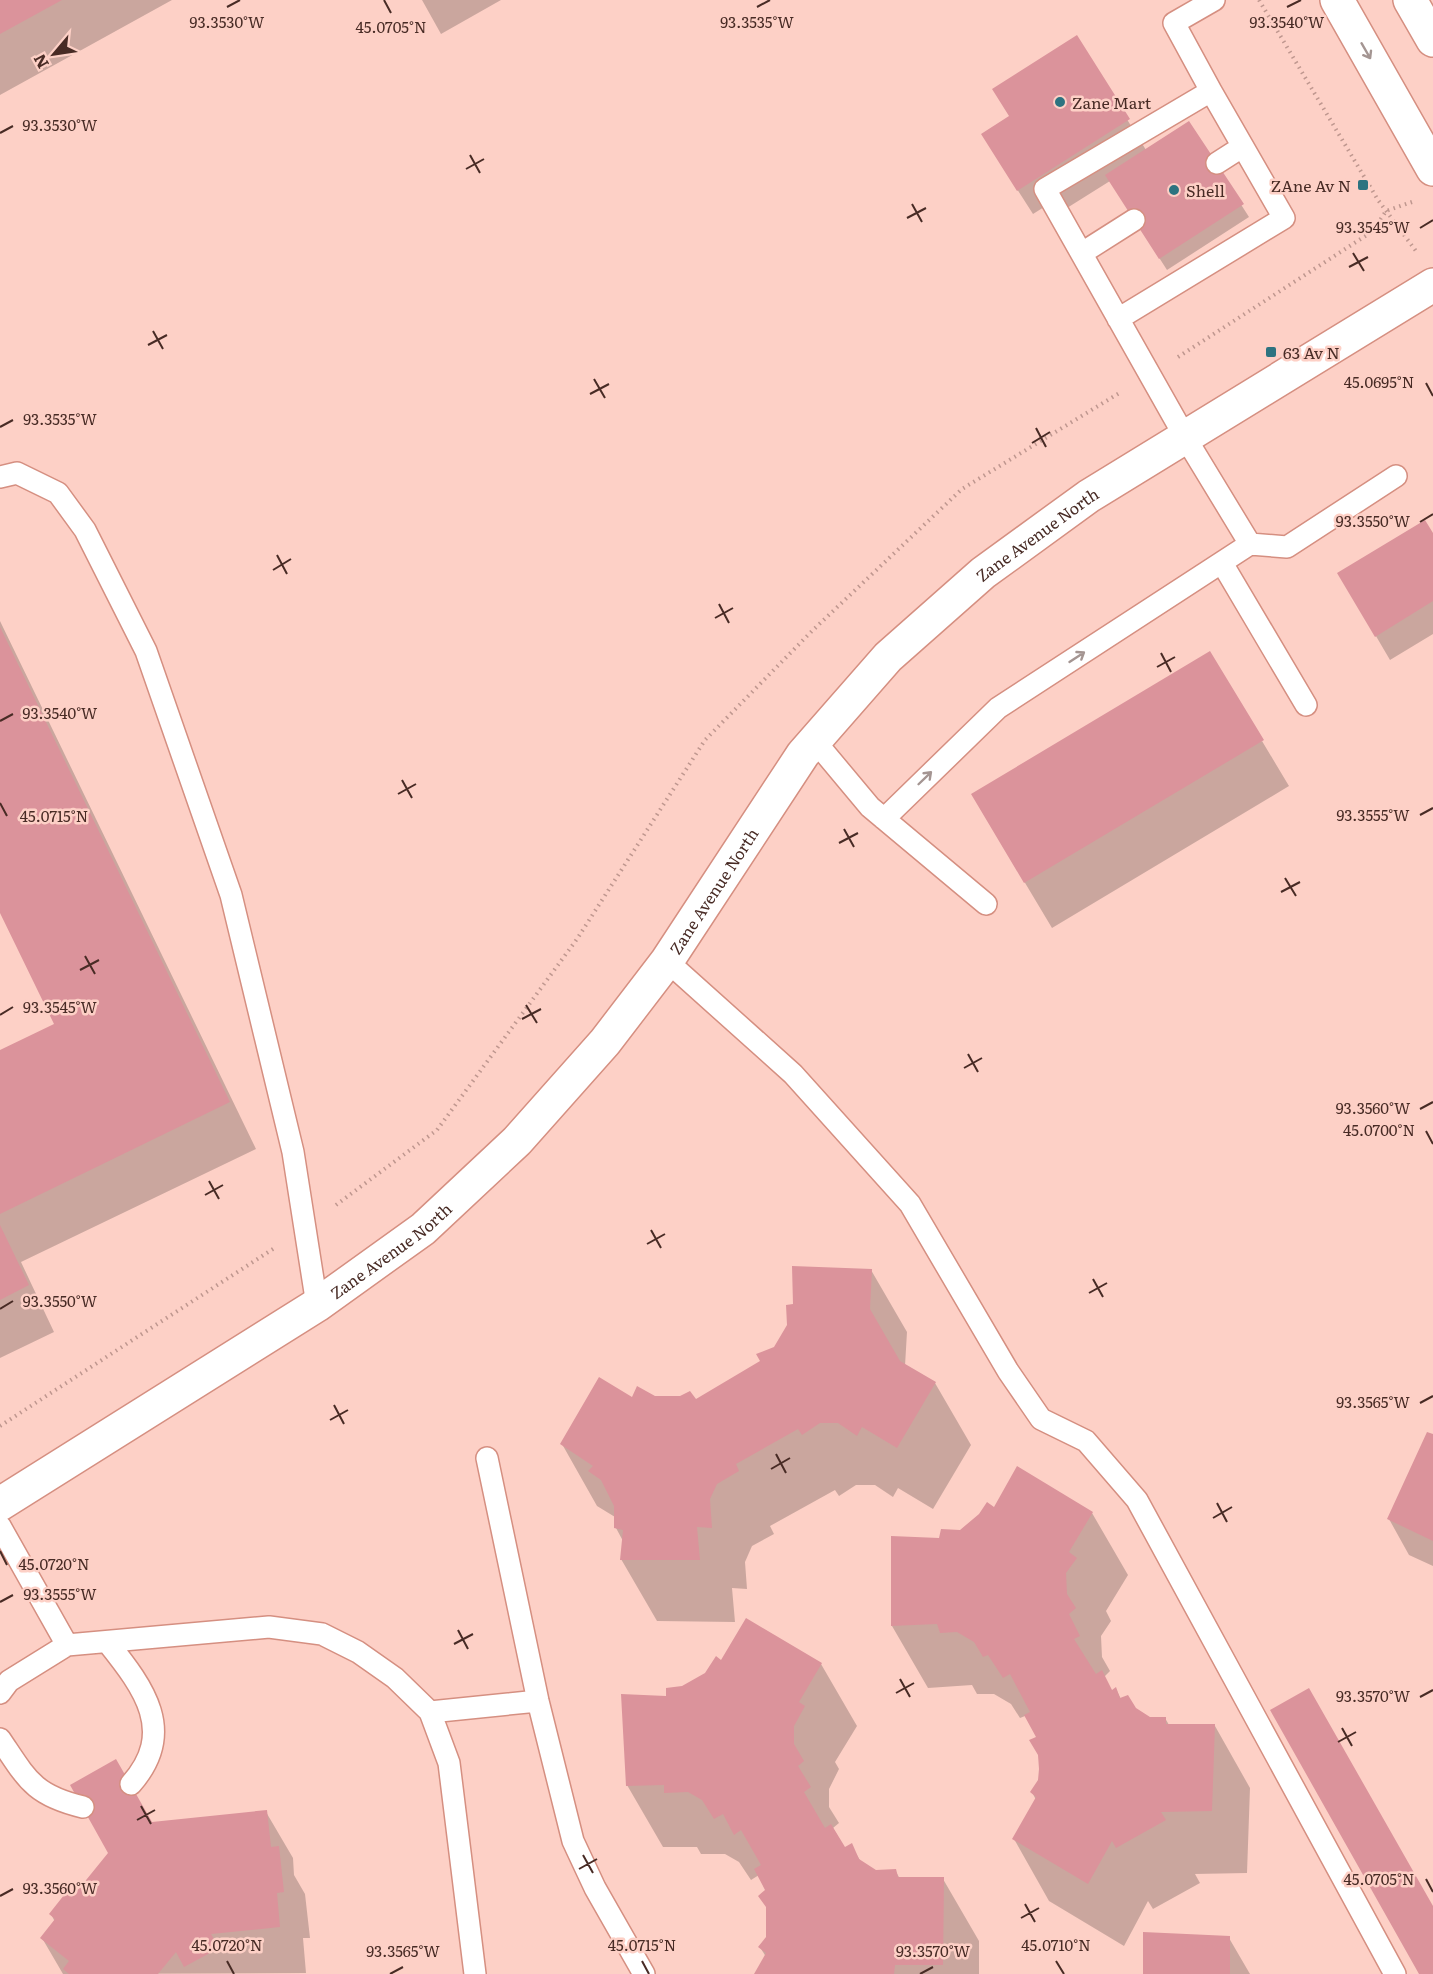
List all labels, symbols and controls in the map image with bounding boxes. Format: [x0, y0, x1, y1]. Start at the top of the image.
text: 93.3530°W [190, 10, 265, 33]
text: 93.3535°W [720, 10, 794, 33]
text: 93.3540°W [1250, 10, 1325, 33]
text: 45.0705°N [356, 15, 426, 38]
north arrow [24, 24, 84, 84]
one-way arrow [1360, 42, 1372, 59]
text: N [26, 50, 54, 73]
place label: Zane Mart [1072, 90, 1152, 114]
marker: Zane Mart [1053, 95, 1067, 109]
text: 93.3530°W [23, 113, 98, 136]
place label: ZAne Av N [1271, 173, 1351, 197]
place label: Shell [1186, 178, 1225, 202]
marker: ZAne Av N [1356, 178, 1370, 192]
marker: Shell [1167, 183, 1181, 197]
text: 93.3545°W [1336, 215, 1411, 238]
place label: 63 Av N [1283, 340, 1340, 364]
marker: 63 Av N [1264, 345, 1278, 359]
text: 45.0695°N [1344, 370, 1414, 393]
text: 93.3535°W [23, 407, 97, 430]
street label: Zane Avenue North [970, 481, 1103, 587]
text: 93.3550°W [1336, 509, 1411, 532]
one-way arrow [1069, 651, 1086, 664]
text: 93.3540°W [23, 701, 98, 724]
one-way arrow [918, 771, 933, 785]
text: 93.3555°W [1336, 803, 1410, 826]
text: 45.0715°N [20, 804, 88, 827]
street label: Zane Avenue North [663, 822, 764, 959]
text: 93.3545°W [23, 995, 98, 1018]
text: 93.3560°W [1336, 1096, 1411, 1119]
text: 45.0700°N [1343, 1118, 1415, 1141]
street label: Zane Avenue North [325, 1196, 457, 1304]
text: 93.3550°W [23, 1289, 98, 1312]
text: 93.3565°W [1336, 1390, 1410, 1413]
text: 45.0720°N [19, 1552, 89, 1575]
text: 93.3555°W [23, 1582, 97, 1605]
text: 93.3570°W [1336, 1684, 1411, 1707]
text: 45.0705°N [1344, 1867, 1414, 1890]
text: 93.3560°W [23, 1876, 98, 1899]
text: 45.0720°N [192, 1933, 262, 1956]
text: 45.0715°N [608, 1933, 676, 1956]
text: 45.0710°N [1021, 1933, 1091, 1956]
text: 93.3565°W [366, 1939, 440, 1962]
text: 93.3570°W [896, 1939, 971, 1962]

